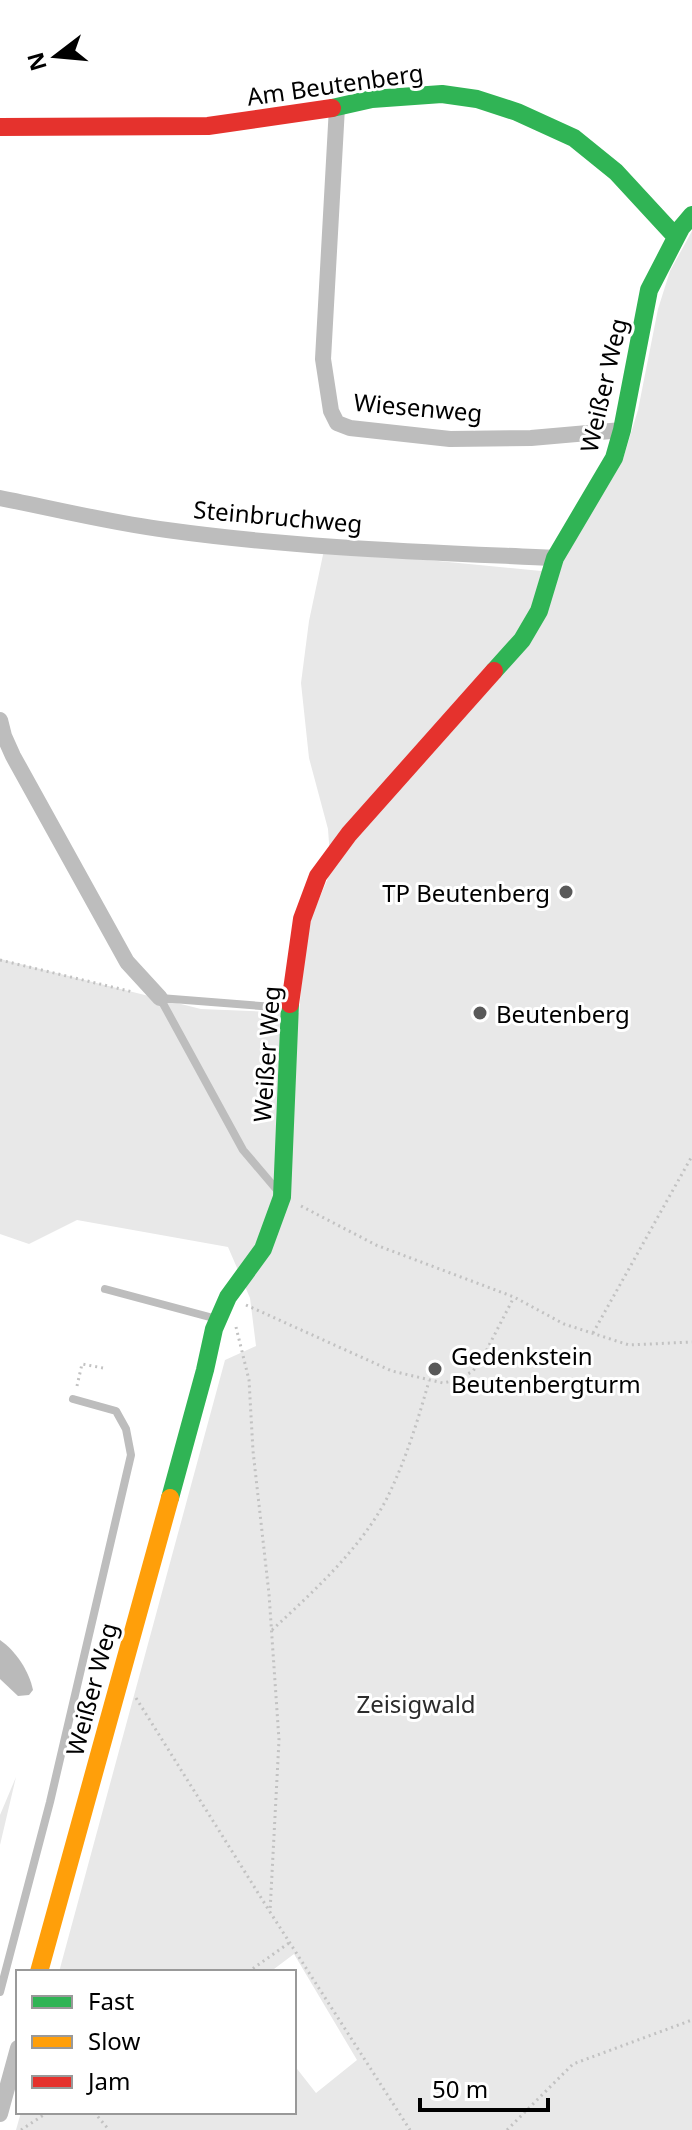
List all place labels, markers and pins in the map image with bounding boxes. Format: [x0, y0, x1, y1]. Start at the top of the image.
place label: TP Beutenberg [382, 876, 550, 909]
marker: TP Beutenberg [557, 883, 575, 901]
place label: Beutenberg [496, 997, 630, 1030]
marker: Beutenberg [471, 1004, 489, 1022]
place label: Gedenkstein Beutenbergturm [451, 1339, 641, 1400]
marker: Gedenkstein Beutenbergturm [426, 1360, 444, 1378]

